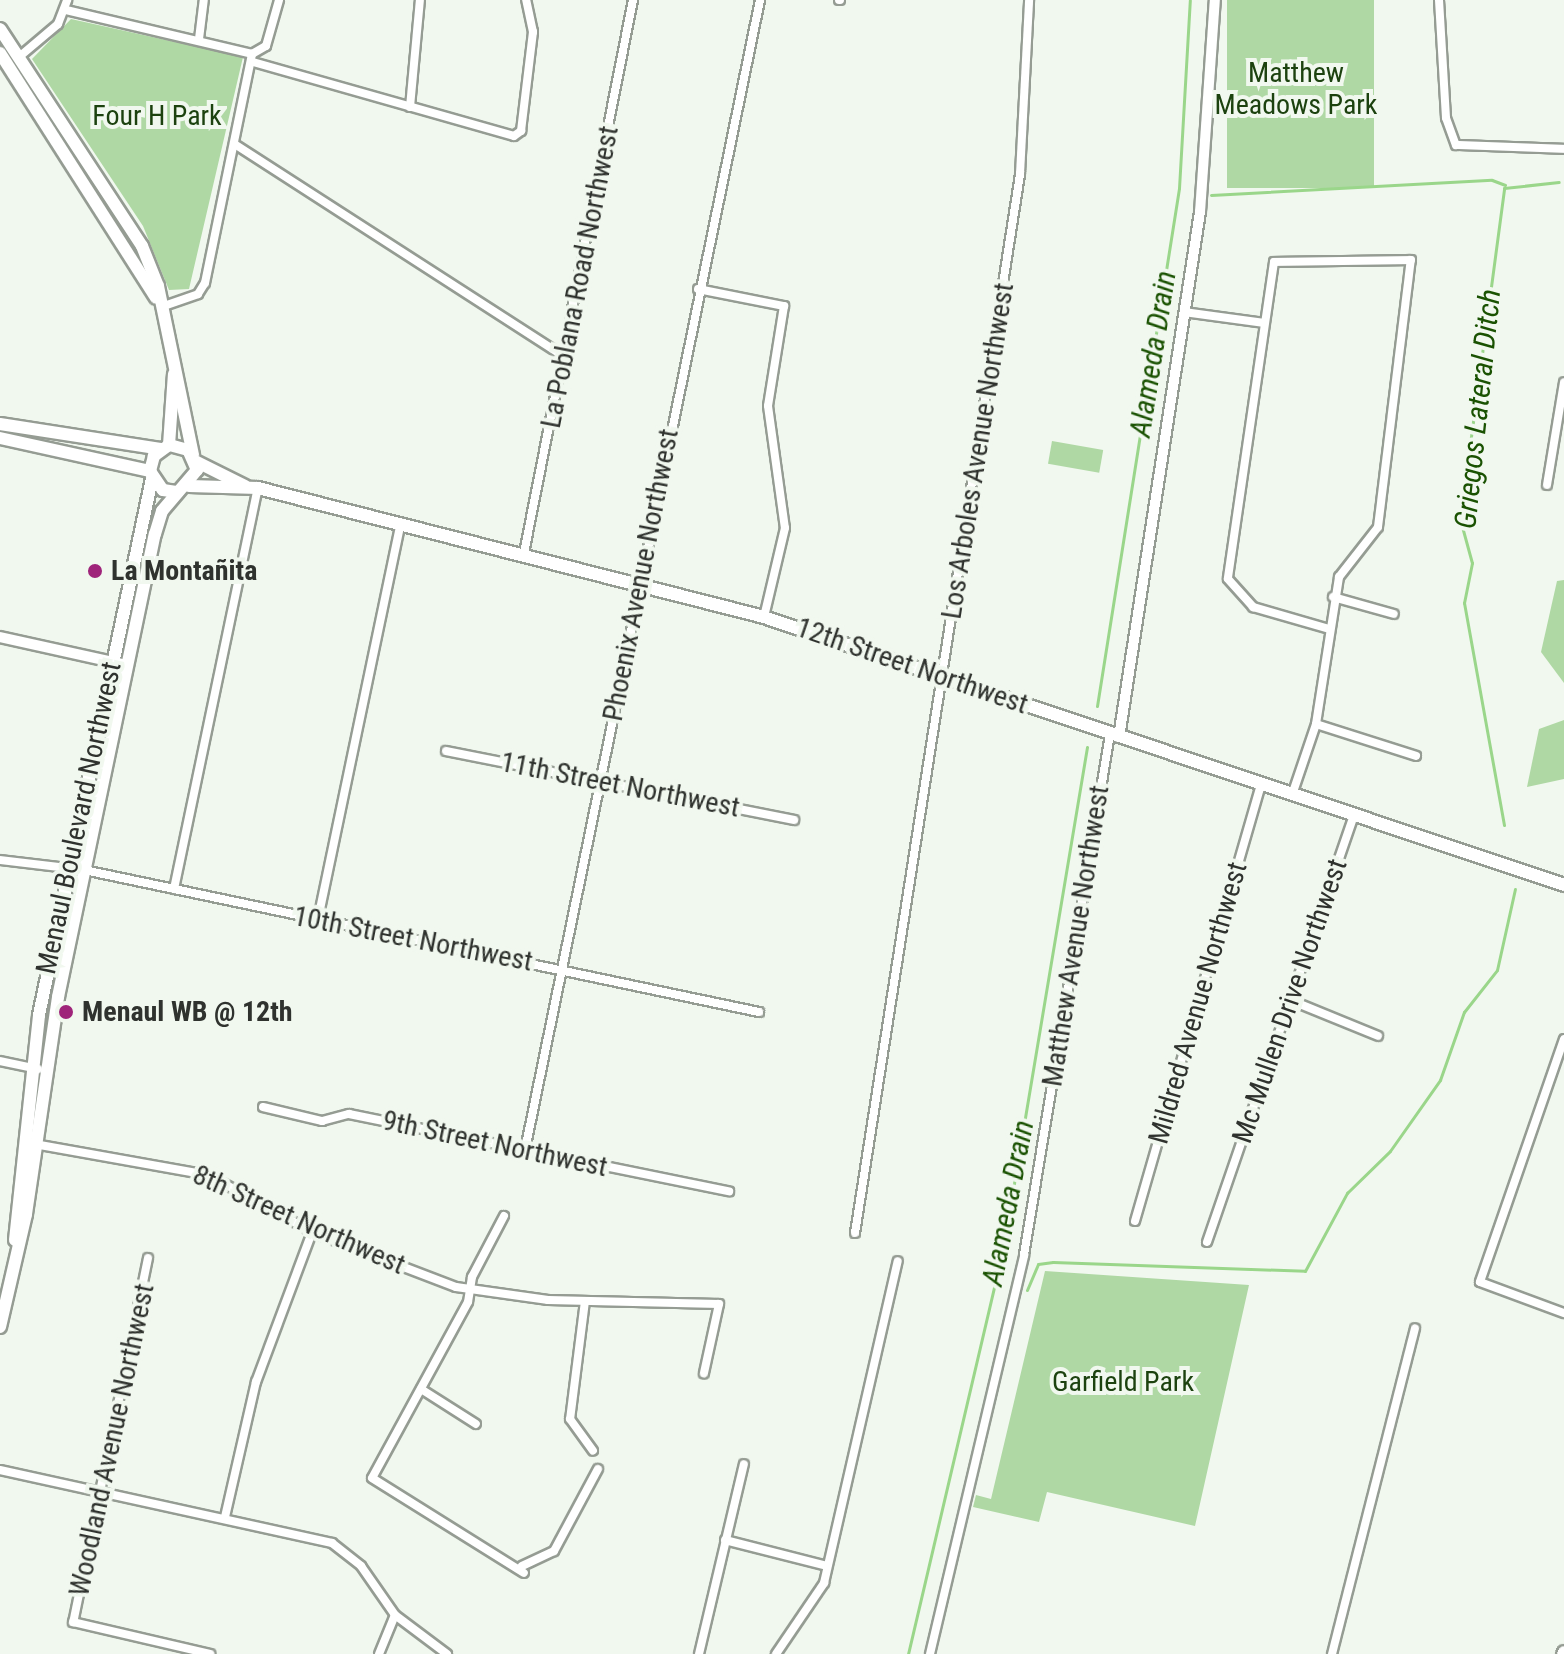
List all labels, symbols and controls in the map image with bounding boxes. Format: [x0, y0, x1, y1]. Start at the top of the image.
park label: Matthew Meadows Park [1215, 56, 1377, 122]
park label: Four H Park [92, 99, 222, 133]
street label: La Poblana Road Northwest [534, 123, 626, 431]
water label: Alameda Drain [1122, 268, 1184, 440]
street label: Los Arboles Avenue Northwest [935, 281, 1021, 621]
water label: Griegos Lateral Ditch [1448, 287, 1508, 531]
street label: Phoenix Avenue Northwest [596, 426, 686, 724]
place label: La Montañita [111, 554, 257, 588]
marker: La Montañita [86, 562, 104, 580]
street label: 12th Street Northwest [792, 611, 1032, 721]
street label: Menaul Boulevard Northwest [29, 659, 129, 977]
street label: 11th Street Northwest [498, 745, 742, 825]
street label: Matthew Avenue Northwest [1036, 783, 1116, 1089]
street label: Mc Mullen Drive Northwest [1226, 855, 1354, 1147]
street label: Mildred Avenue Northwest [1142, 858, 1254, 1148]
street label: 10th Street Northwest [291, 899, 535, 979]
place label: Menaul WB @ 12th [82, 995, 293, 1029]
marker: Menaul WB @ 12th [57, 1003, 75, 1021]
street label: 9th Street Northwest [380, 1104, 610, 1184]
water label: Alameda Drain [974, 1117, 1042, 1289]
street label: 8th Street Northwest [188, 1158, 410, 1282]
street label: Woodland Avenue Northwest [62, 1281, 162, 1599]
park label: Garfield Park [1052, 1365, 1194, 1399]

